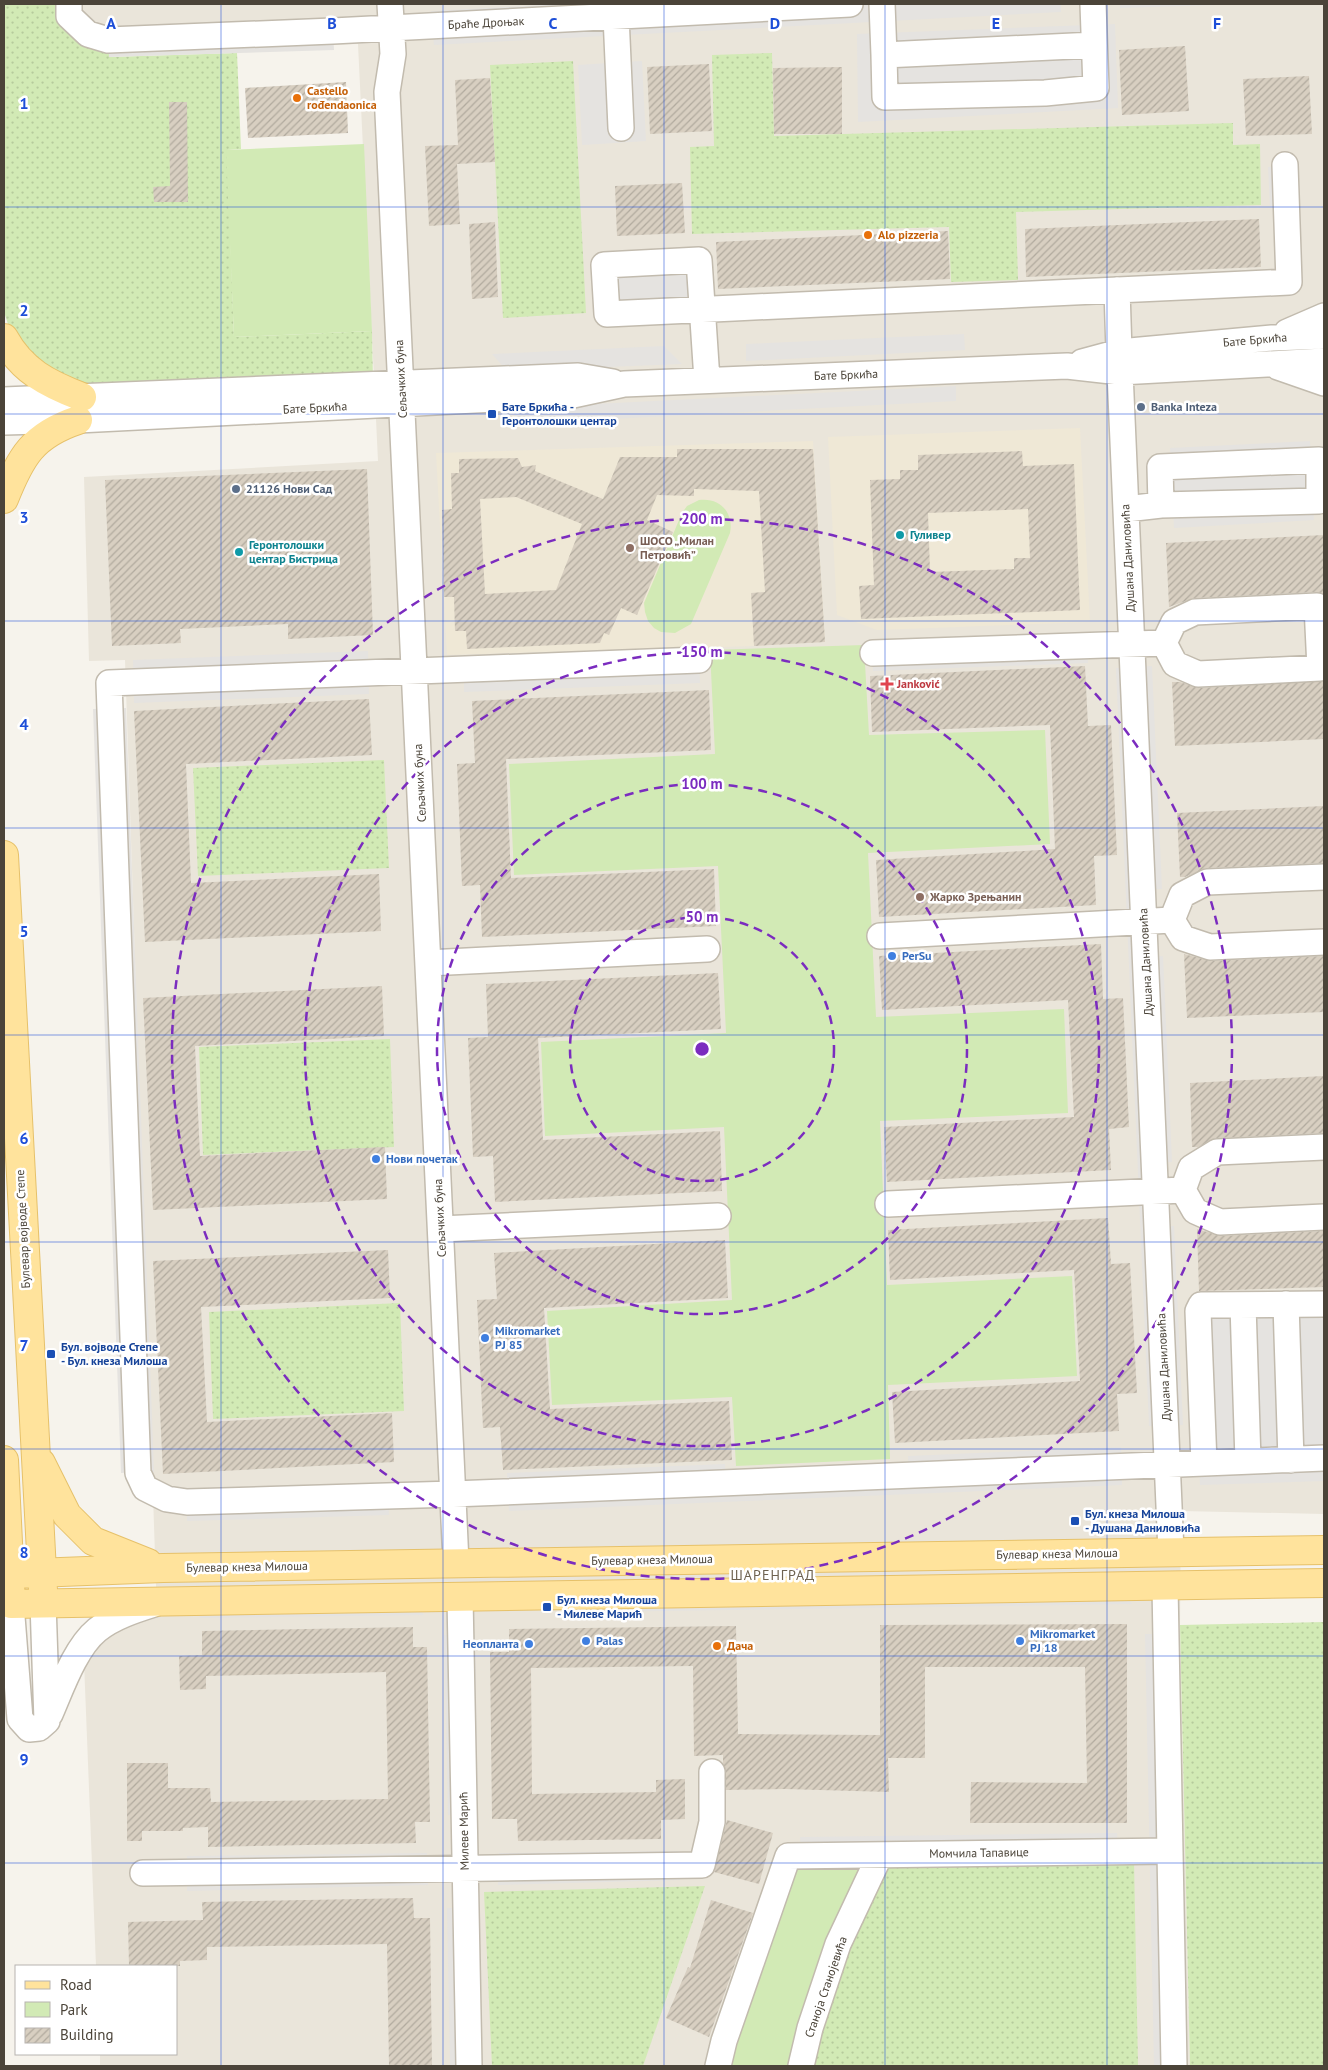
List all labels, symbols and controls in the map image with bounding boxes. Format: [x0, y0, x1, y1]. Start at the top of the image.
text: A [106, 13, 116, 33]
text: B [327, 13, 337, 33]
street label: Браће Дроњак [447, 13, 525, 32]
text: C [549, 13, 558, 33]
text: D [770, 13, 780, 33]
text: E [992, 13, 1000, 33]
text: F [1213, 13, 1221, 33]
place label: Castello rođendaonica [307, 83, 377, 112]
marker: Castello rođendaonica [291, 92, 303, 104]
text: 1 [19, 93, 29, 113]
place label: Alo pizzeria [878, 227, 938, 242]
marker: Alo pizzeria [862, 229, 874, 241]
text: 2 [19, 300, 29, 320]
street label: Бате Бркића [1222, 329, 1288, 350]
street label: Сељачких буна [391, 339, 410, 419]
street label: Бате Бркића [814, 366, 878, 383]
street label: Бате Бркића [282, 398, 348, 417]
place label: Бате Бркића - Геронтолошки центар [502, 399, 617, 428]
place label: Banka Inteza [1151, 399, 1217, 414]
marker: Banka Inteza [1135, 401, 1147, 413]
marker: Бате Бркића - Геронтолошки центар [486, 408, 498, 420]
place label: 21126 Нови Сад [246, 481, 332, 496]
marker: 21126 Нови Сад [230, 483, 242, 495]
street label: Душана Даниловића [1117, 504, 1138, 612]
text: 3 [19, 507, 29, 527]
text: 200 m [681, 509, 723, 528]
place label: Гуливер [910, 527, 951, 542]
marker: Гуливер [894, 529, 906, 541]
place label: ШОСО „Милан Петровић” [640, 533, 714, 562]
place label: Геронтолошки центар Бистрица [249, 537, 338, 566]
marker: ШОСО „Милан Петровић” [624, 542, 636, 554]
marker: Геронтолошки центар Бистрица [233, 546, 245, 558]
text: 150 m [681, 642, 723, 661]
place label: Janković [896, 676, 940, 691]
marker: Janković [881, 678, 893, 690]
text: 4 [19, 714, 29, 734]
street label: Сељачких буна [410, 743, 429, 823]
text: 100 m [681, 774, 723, 793]
place label: Жарко Зрењанин [929, 889, 1021, 904]
marker: Жарко Зрењанин [914, 891, 926, 903]
text: 50 m [686, 907, 718, 926]
street label: Душана Даниловића [1135, 908, 1156, 1016]
text: 5 [19, 921, 29, 941]
place label: PerSu [902, 948, 932, 963]
marker: PerSu [886, 950, 898, 962]
centre of rings [693, 1040, 711, 1058]
text: 6 [19, 1128, 29, 1148]
place label: Нови почетак [386, 1151, 458, 1166]
marker: Нови почетак [370, 1153, 382, 1165]
street label: Булевар војводе Степе [12, 1169, 33, 1289]
street label: Сељачких буна [430, 1178, 449, 1258]
street label: Душана Даниловића [1153, 1313, 1174, 1421]
place label: Mikromarket PJ 85 [495, 1323, 561, 1352]
marker: Mikromarket PJ 85 [479, 1332, 491, 1344]
text: 7 [19, 1335, 29, 1355]
place label: Бул. војводе Степе - Бул. кнеза Милоша [61, 1339, 167, 1368]
marker: Бул. војводе Степе - Бул. кнеза Милоша [45, 1348, 57, 1360]
place label: Бул. кнеза Милоша - Душана Даниловића [1085, 1506, 1200, 1535]
marker: Бул. кнеза Милоша - Душана Даниловића [1069, 1515, 1081, 1527]
text: 8 [19, 1542, 29, 1562]
street label: Булевар кнеза Милоша [996, 1545, 1118, 1562]
street label: Булевар кнеза Милоша [591, 1551, 713, 1568]
street label: Булевар кнеза Милоша [186, 1558, 308, 1575]
district label: ШАРЕНГРАД [731, 1566, 815, 1584]
place label: Бул. кнеза Милоша - Милеве Марић [557, 1592, 657, 1621]
marker: Бул. кнеза Милоша - Милеве Марић [541, 1601, 553, 1613]
place label: Mikromarket PJ 18 [1030, 1626, 1096, 1655]
place label: Palas [596, 1633, 623, 1648]
marker: Palas [580, 1635, 592, 1647]
marker: Mikromarket PJ 18 [1014, 1635, 1026, 1647]
place label: Неопланта [463, 1636, 519, 1651]
marker: Неопланта [523, 1638, 535, 1650]
place label: Дача [727, 1638, 753, 1653]
marker: Дача [711, 1640, 723, 1652]
text: 9 [19, 1749, 29, 1769]
street label: Милеве Марић [455, 1792, 472, 1870]
street label: Момчила Тапавице [929, 1844, 1029, 1861]
street label: Станоја Станојевића [801, 1934, 850, 2040]
legend [15, 1965, 178, 2055]
text: Road [60, 1975, 92, 1994]
text: Park [60, 2000, 88, 2019]
text: Building [60, 2025, 114, 2044]

